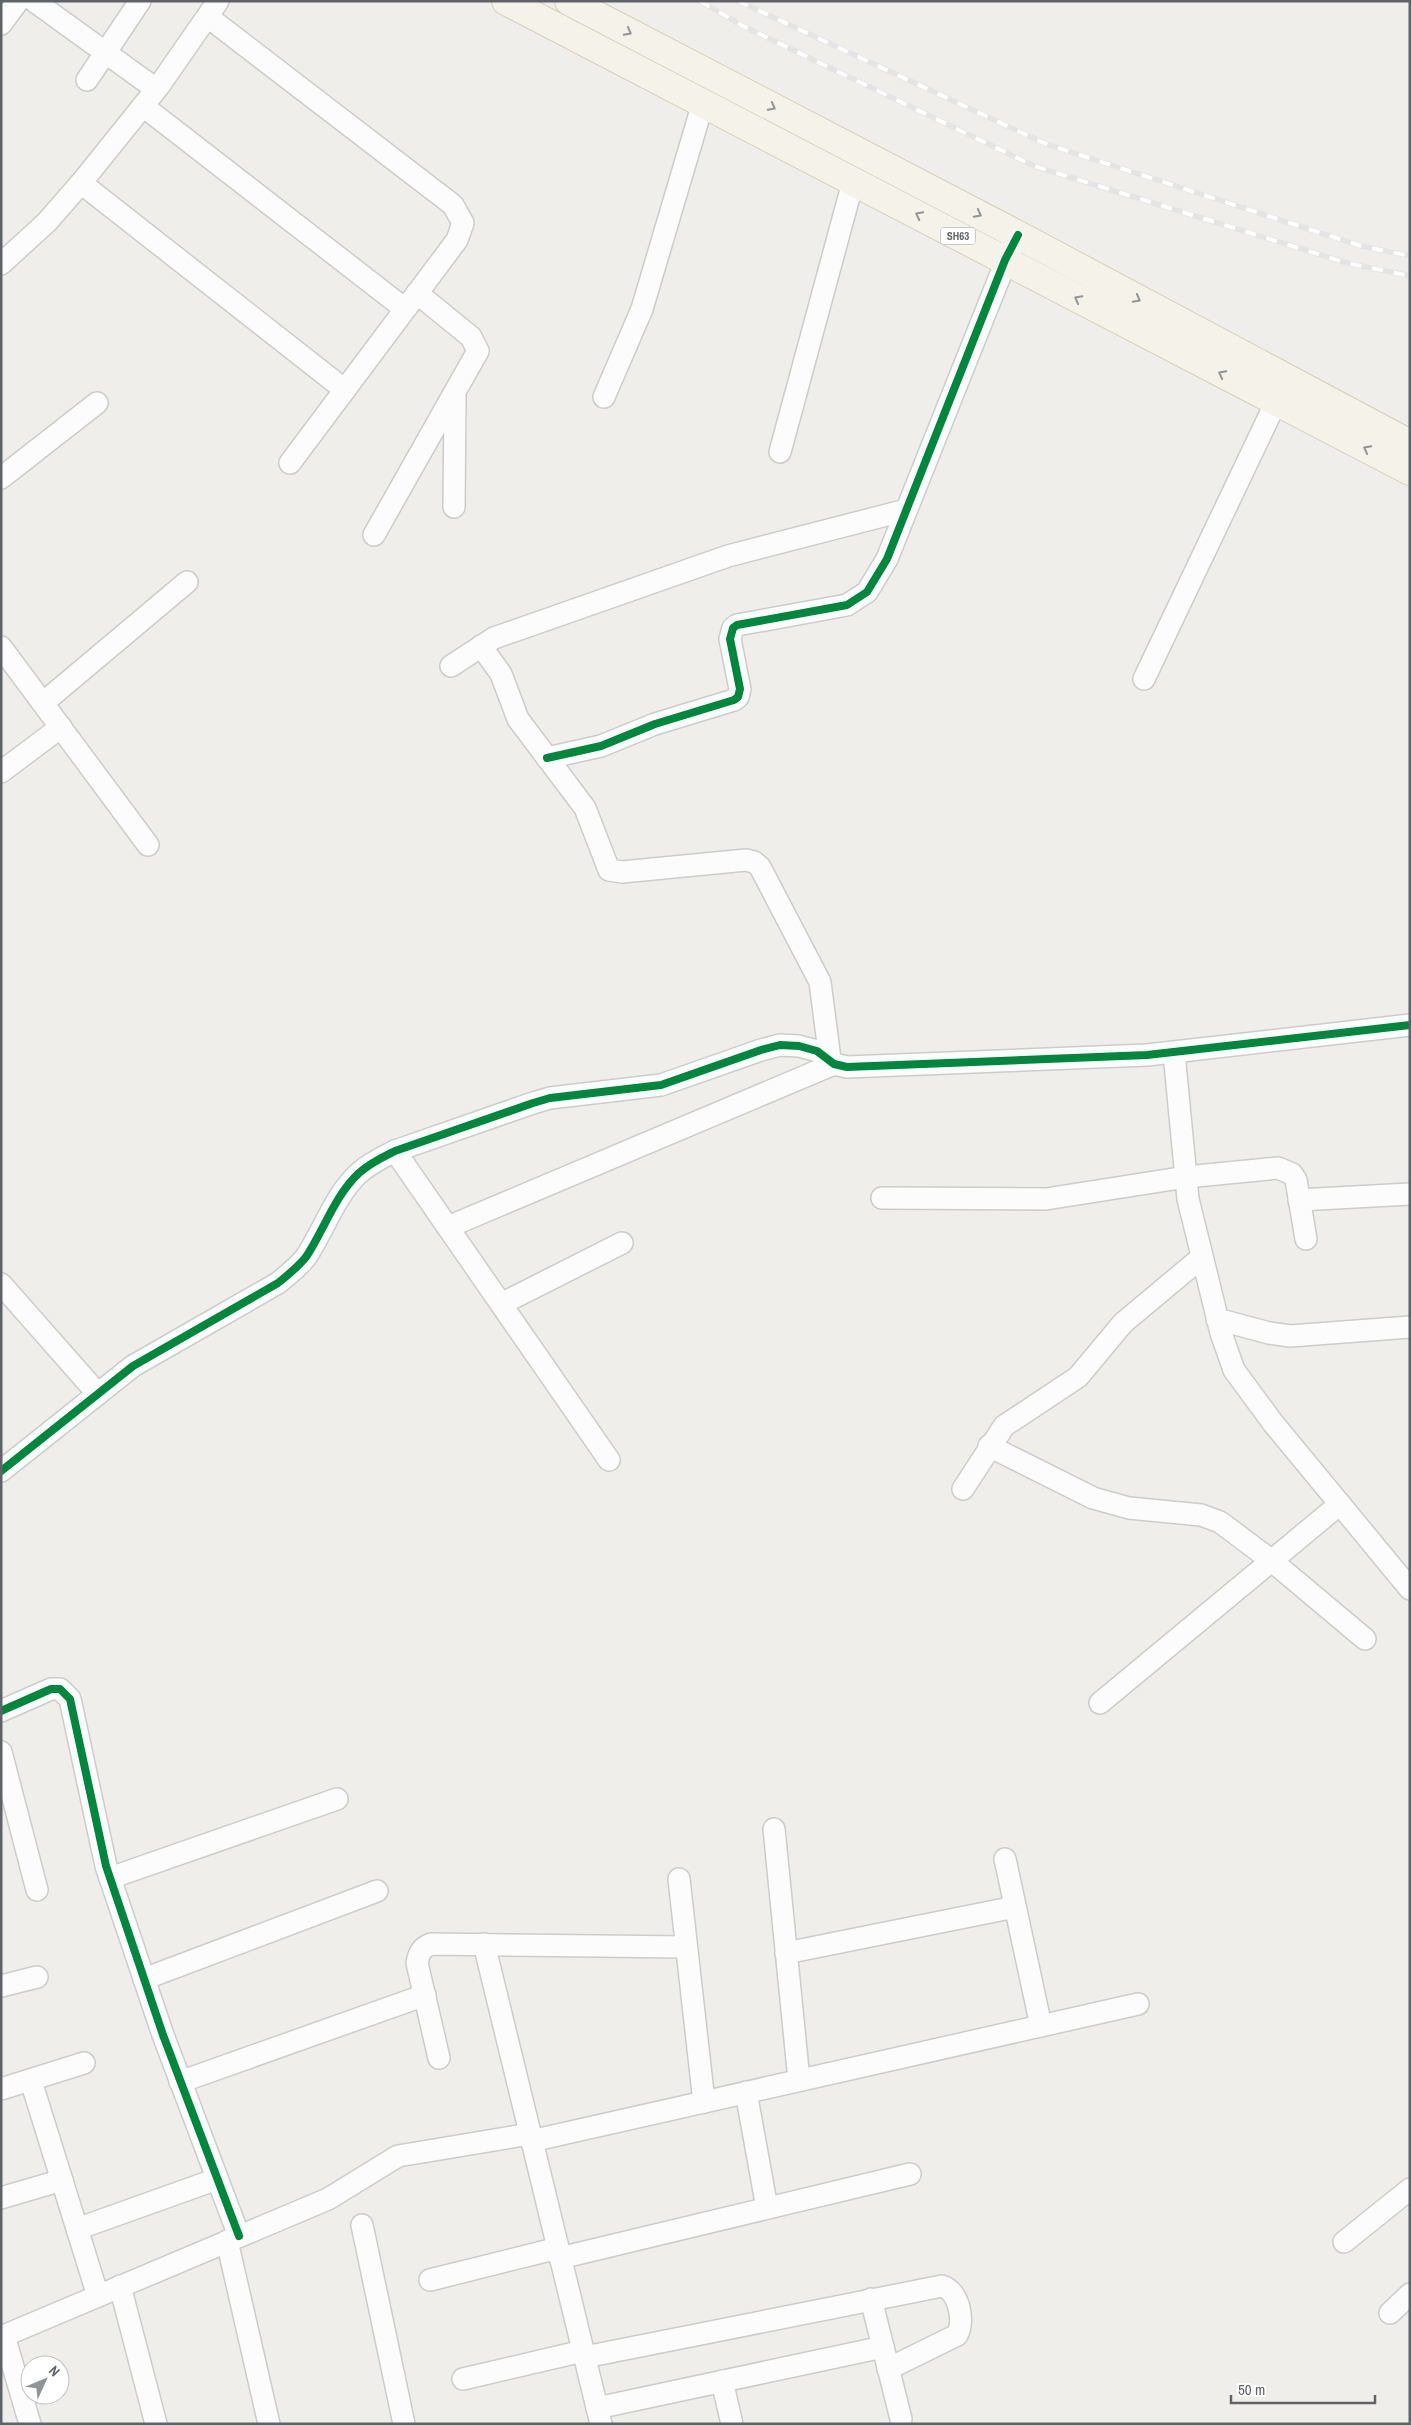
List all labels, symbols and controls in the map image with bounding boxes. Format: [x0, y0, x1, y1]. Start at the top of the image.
one-way arrow [622, 26, 631, 36]
one-way arrow [767, 101, 776, 111]
one-way arrow [973, 208, 982, 218]
one-way arrow [915, 212, 924, 222]
road number: SH63 [940, 228, 976, 245]
one-way arrow [1132, 293, 1141, 303]
one-way arrow [1074, 295, 1083, 305]
one-way arrow [1219, 370, 1228, 380]
one-way arrow [1363, 445, 1372, 455]
north arrow [20, 2355, 70, 2405]
text: N [45, 2362, 64, 2380]
scale bar [1231, 2372, 1375, 2404]
text: 50 m [1238, 2379, 1265, 2400]

